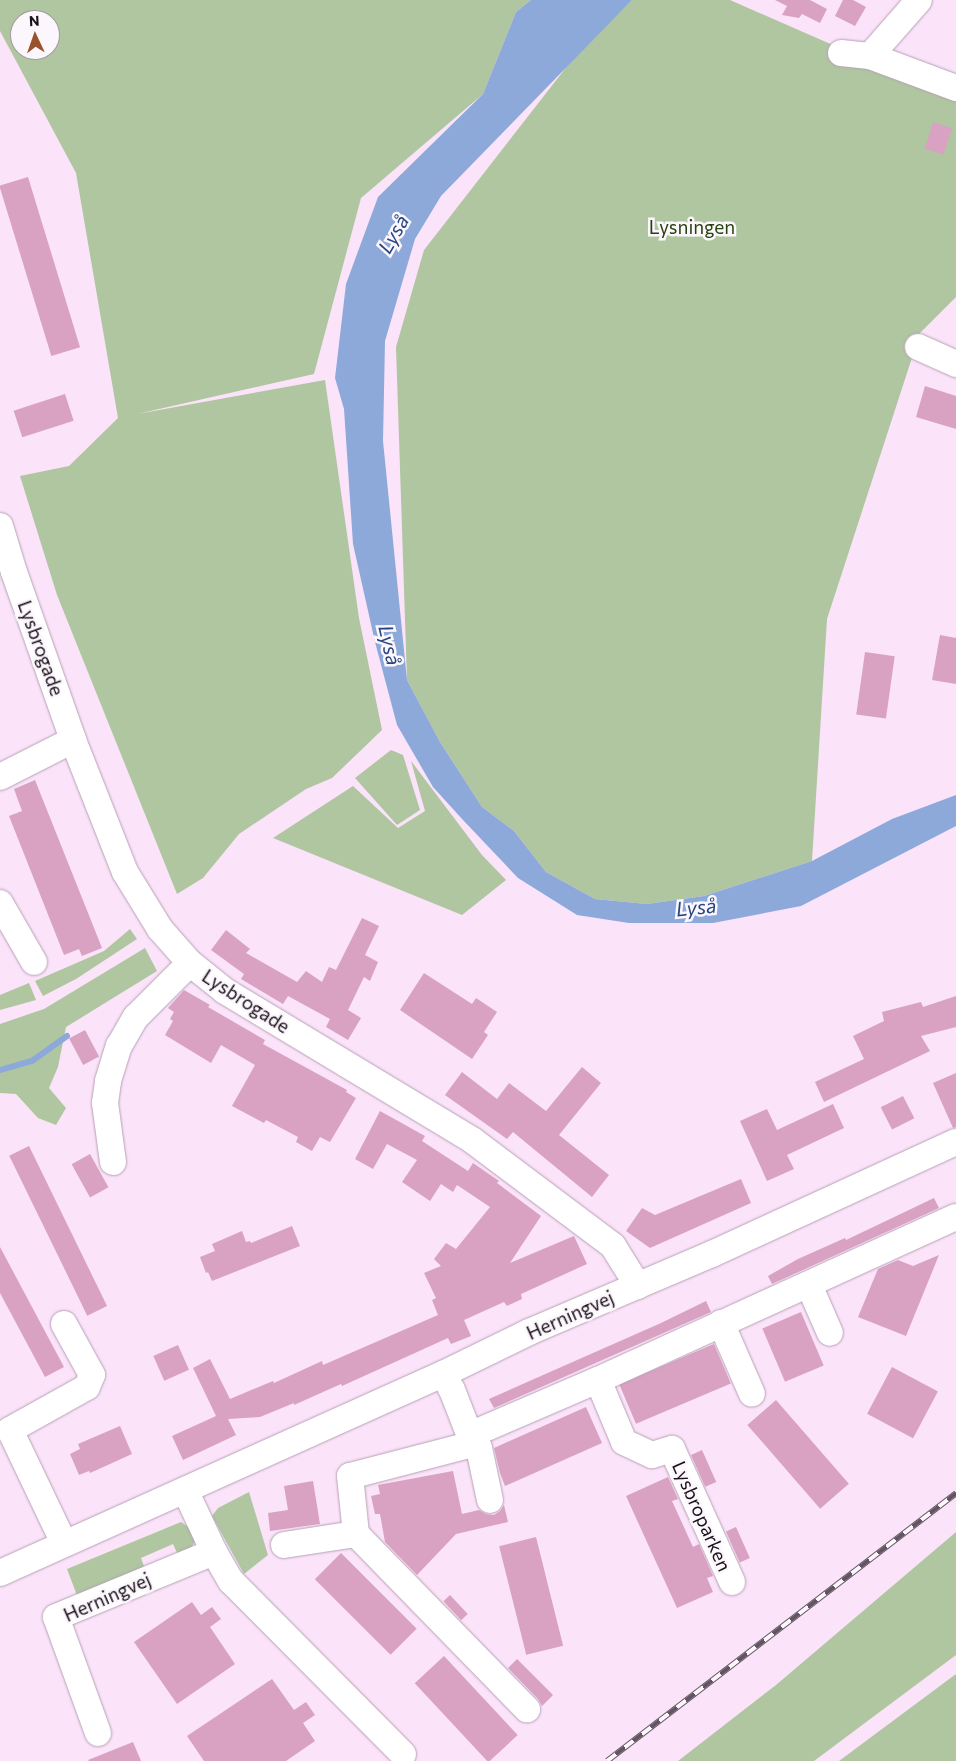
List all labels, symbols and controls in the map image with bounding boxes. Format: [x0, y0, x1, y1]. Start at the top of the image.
north arrow [10, 10, 60, 60]
text: N [29, 12, 40, 29]
water label: Lyså [373, 211, 413, 257]
park label: Lysningen [649, 216, 735, 238]
street label: Lysbrogade [13, 597, 69, 699]
water label: Lyså [374, 623, 406, 667]
water label: Lyså [675, 893, 717, 921]
street label: Lysbrogade [198, 964, 294, 1038]
street label: Herningvej [523, 1286, 617, 1344]
street label: Lysbroparken [668, 1457, 736, 1575]
street label: Herningvej [60, 1568, 154, 1626]

